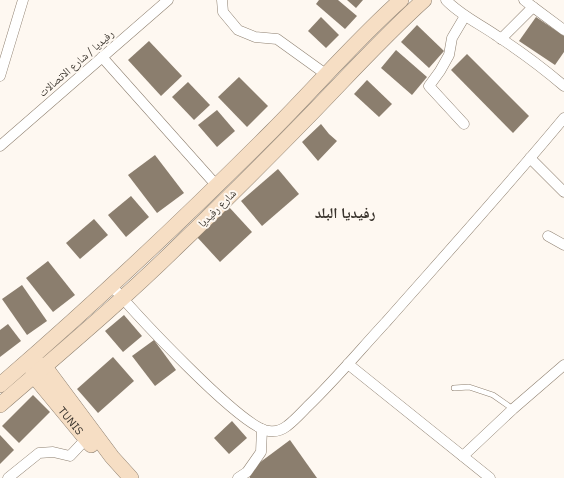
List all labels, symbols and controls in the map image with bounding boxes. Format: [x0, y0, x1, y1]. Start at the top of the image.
street label: رفيديا / شارع الاتصالات [36, 27, 116, 99]
street label: شارع رفيديا [195, 186, 239, 230]
district label: رفيديا البلد [315, 203, 376, 222]
street label: TUNIS [55, 404, 87, 437]

